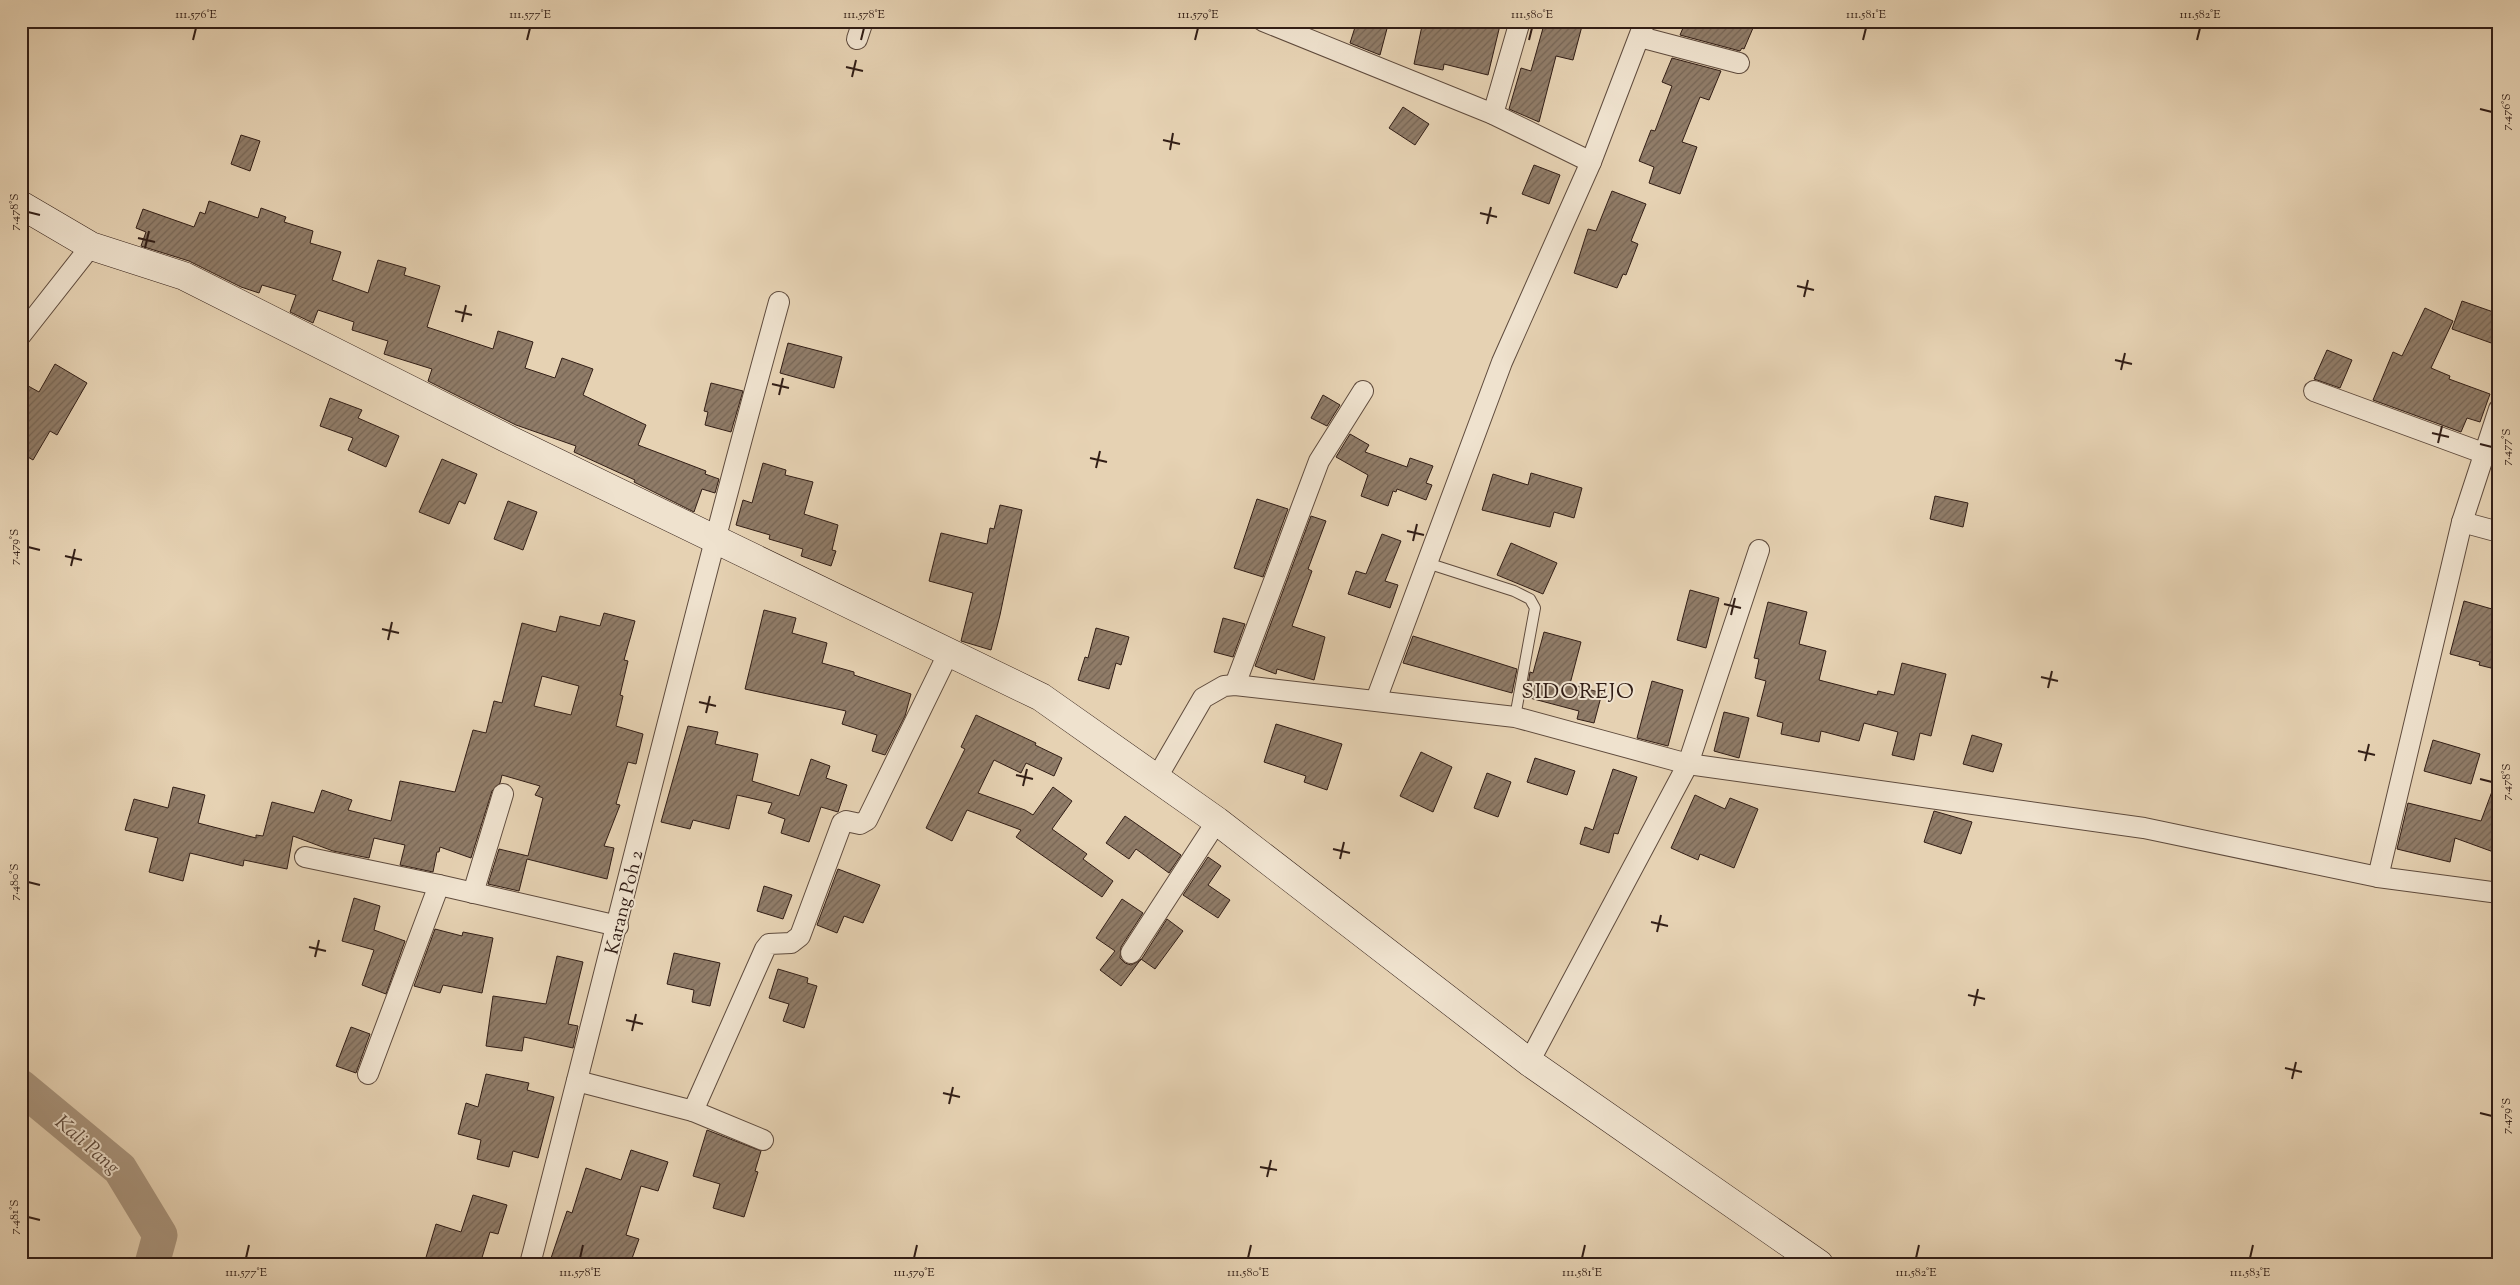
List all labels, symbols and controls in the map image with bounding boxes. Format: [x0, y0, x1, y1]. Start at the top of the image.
text: 111.576°E [175, 6, 218, 24]
text: 111.577°E [509, 6, 552, 24]
text: 111.578°E [843, 6, 886, 24]
text: 111.579°E [1177, 6, 1219, 24]
text: 111.580°E [1511, 6, 1554, 24]
text: 111.581°E [1846, 6, 1887, 24]
text: 111.582°E [2180, 6, 2221, 24]
text: 7.476°S [2498, 94, 2516, 130]
text: 7.478°S [6, 194, 24, 230]
text: 7.477°S [2498, 429, 2516, 465]
text: 7.479°S [6, 529, 24, 565]
district label: SIDOREJO [1521, 678, 1635, 708]
text: 7.478°S [2498, 764, 2516, 800]
street label: Karang Poh 2 [599, 847, 651, 958]
text: 7.480°S [6, 864, 24, 900]
text: 7.479°S [2498, 1098, 2516, 1134]
water label: Kali Pang [47, 1109, 126, 1183]
text: 7.481°S [6, 1200, 24, 1234]
text: 111.577°E [225, 1264, 268, 1282]
text: 111.578°E [559, 1264, 602, 1282]
text: 111.579°E [893, 1264, 935, 1282]
text: 111.580°E [1227, 1264, 1270, 1282]
text: 111.581°E [1562, 1264, 1603, 1282]
text: 111.582°E [1896, 1264, 1937, 1282]
text: 111.583°E [2230, 1264, 2271, 1282]

